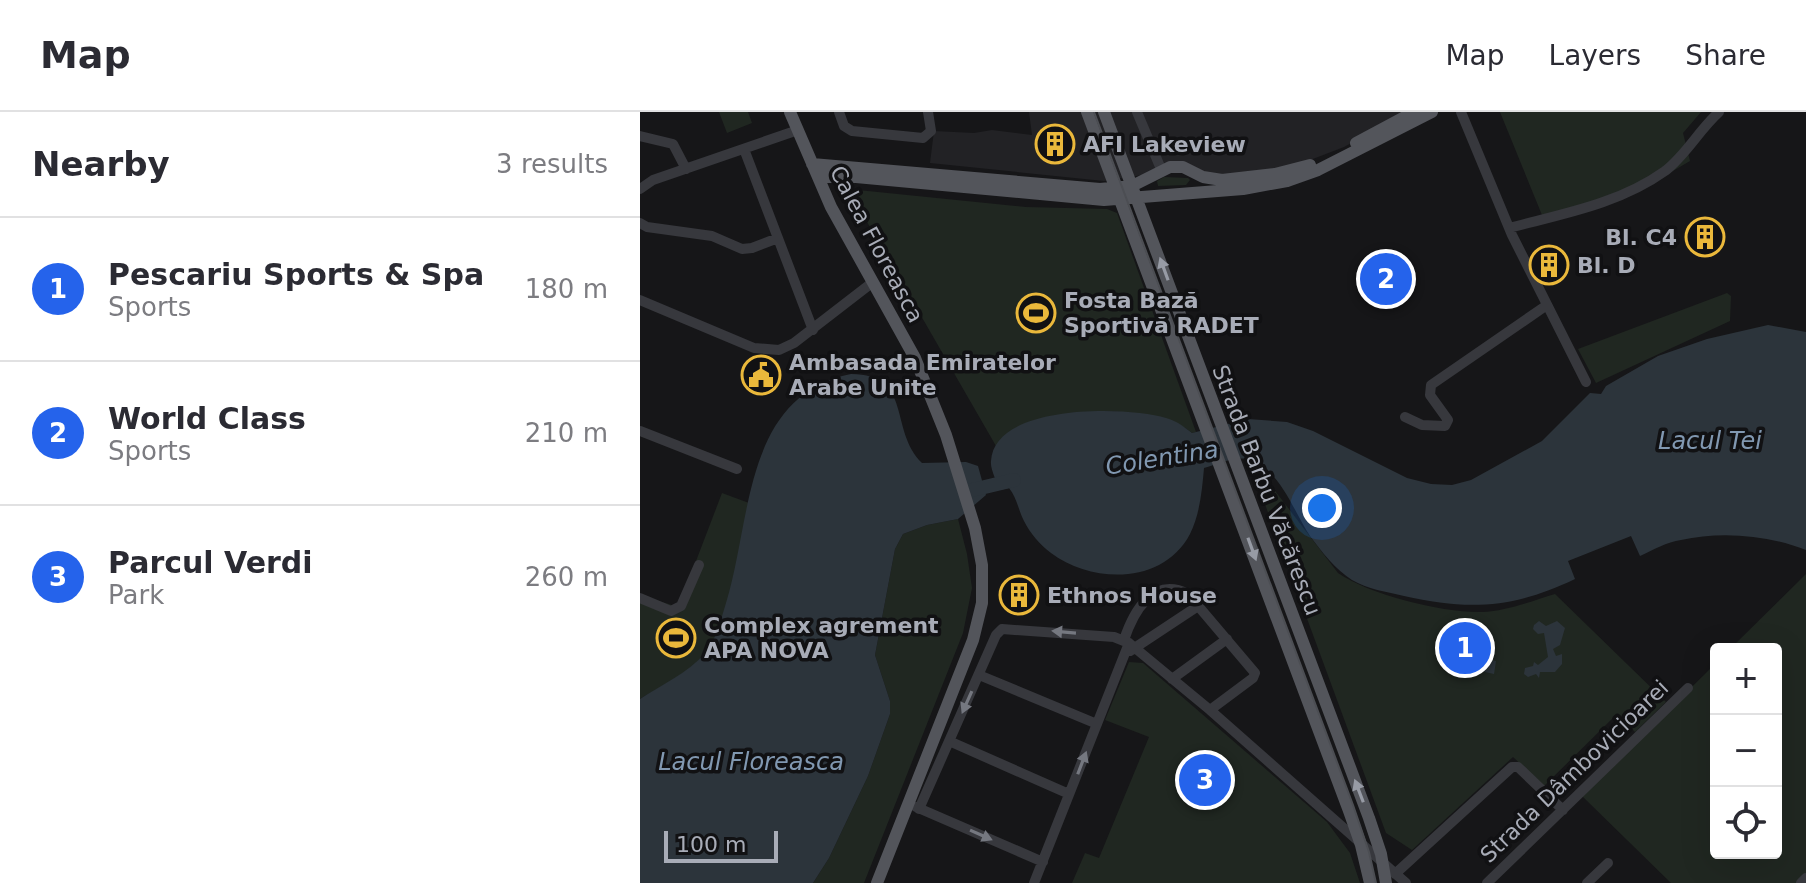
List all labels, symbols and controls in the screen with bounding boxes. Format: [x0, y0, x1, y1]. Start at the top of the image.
text: Map [40, 33, 131, 77]
text: Map [1445, 39, 1505, 72]
text: Layers [1549, 39, 1641, 72]
text: Share [1685, 39, 1766, 72]
building icon: AFI Lakeview [1034, 123, 1076, 165]
place label: AFI Lakeview [1083, 132, 1246, 157]
text: Nearby [32, 144, 170, 184]
text: 3 results [496, 149, 608, 179]
street label: Calea Floreasca [825, 162, 928, 327]
building icon: Bl. C4 [1684, 216, 1726, 258]
place label: Bl. C4 [1605, 225, 1677, 250]
building icon: Bl. D [1528, 244, 1570, 286]
pin: 2 [1360, 249, 1412, 309]
place label: Bl. D [1577, 253, 1636, 278]
text: Pescariu Sports & Spa [108, 257, 484, 292]
one-way arrow [1157, 257, 1169, 281]
text: 1 [49, 274, 67, 304]
text: 180 m [525, 274, 608, 304]
place label: Fosta Bază Sportivă RADET [1064, 288, 1259, 338]
text: Sports [108, 292, 191, 322]
sports icon: Fosta Bază Sportivă RADET [1015, 292, 1057, 334]
place label: Ambasada Emiratelor Arabe Unite [789, 350, 1056, 400]
public building icon: Ambasada Emiratelor Arabe Unite [740, 354, 782, 396]
street label: Strada Barbu Văcărescu [1207, 362, 1326, 619]
text: World Class [108, 401, 306, 436]
text: 2 [49, 418, 67, 448]
text: 210 m [525, 418, 608, 448]
water label: Lacul Tei [1658, 427, 1762, 455]
water label: Colentina [1103, 435, 1221, 481]
text: Sports [108, 436, 191, 466]
your location [1302, 488, 1342, 528]
one-way arrow [1246, 538, 1259, 562]
text: Parcul Verdi [108, 545, 313, 580]
text: 3 [49, 562, 67, 592]
text: 260 m [525, 562, 608, 592]
building icon: Ethnos House [998, 574, 1040, 616]
text: Park [108, 580, 164, 610]
place label: Ethnos House [1047, 583, 1217, 608]
place label: Complex agrement APA NOVA [704, 613, 939, 663]
sports icon: Complex agrement APA NOVA [655, 617, 697, 659]
pin: 1 [1439, 618, 1491, 678]
one-way arrow [1051, 626, 1076, 639]
map controls [1710, 643, 1782, 859]
button: + [1710, 643, 1782, 715]
street label: Strada Dâmbovicioarei [1475, 675, 1673, 868]
one-way arrow [960, 691, 973, 714]
button: − [1710, 715, 1782, 787]
water label: Lacul Floreasca [658, 748, 844, 776]
pin: 3 [1179, 750, 1231, 810]
one-way arrow [1076, 751, 1089, 775]
one-way arrow [1352, 779, 1365, 803]
button: locate [1710, 787, 1782, 859]
scale bar [664, 827, 778, 863]
one-way arrow [969, 828, 993, 842]
text: 100 m [676, 832, 746, 857]

